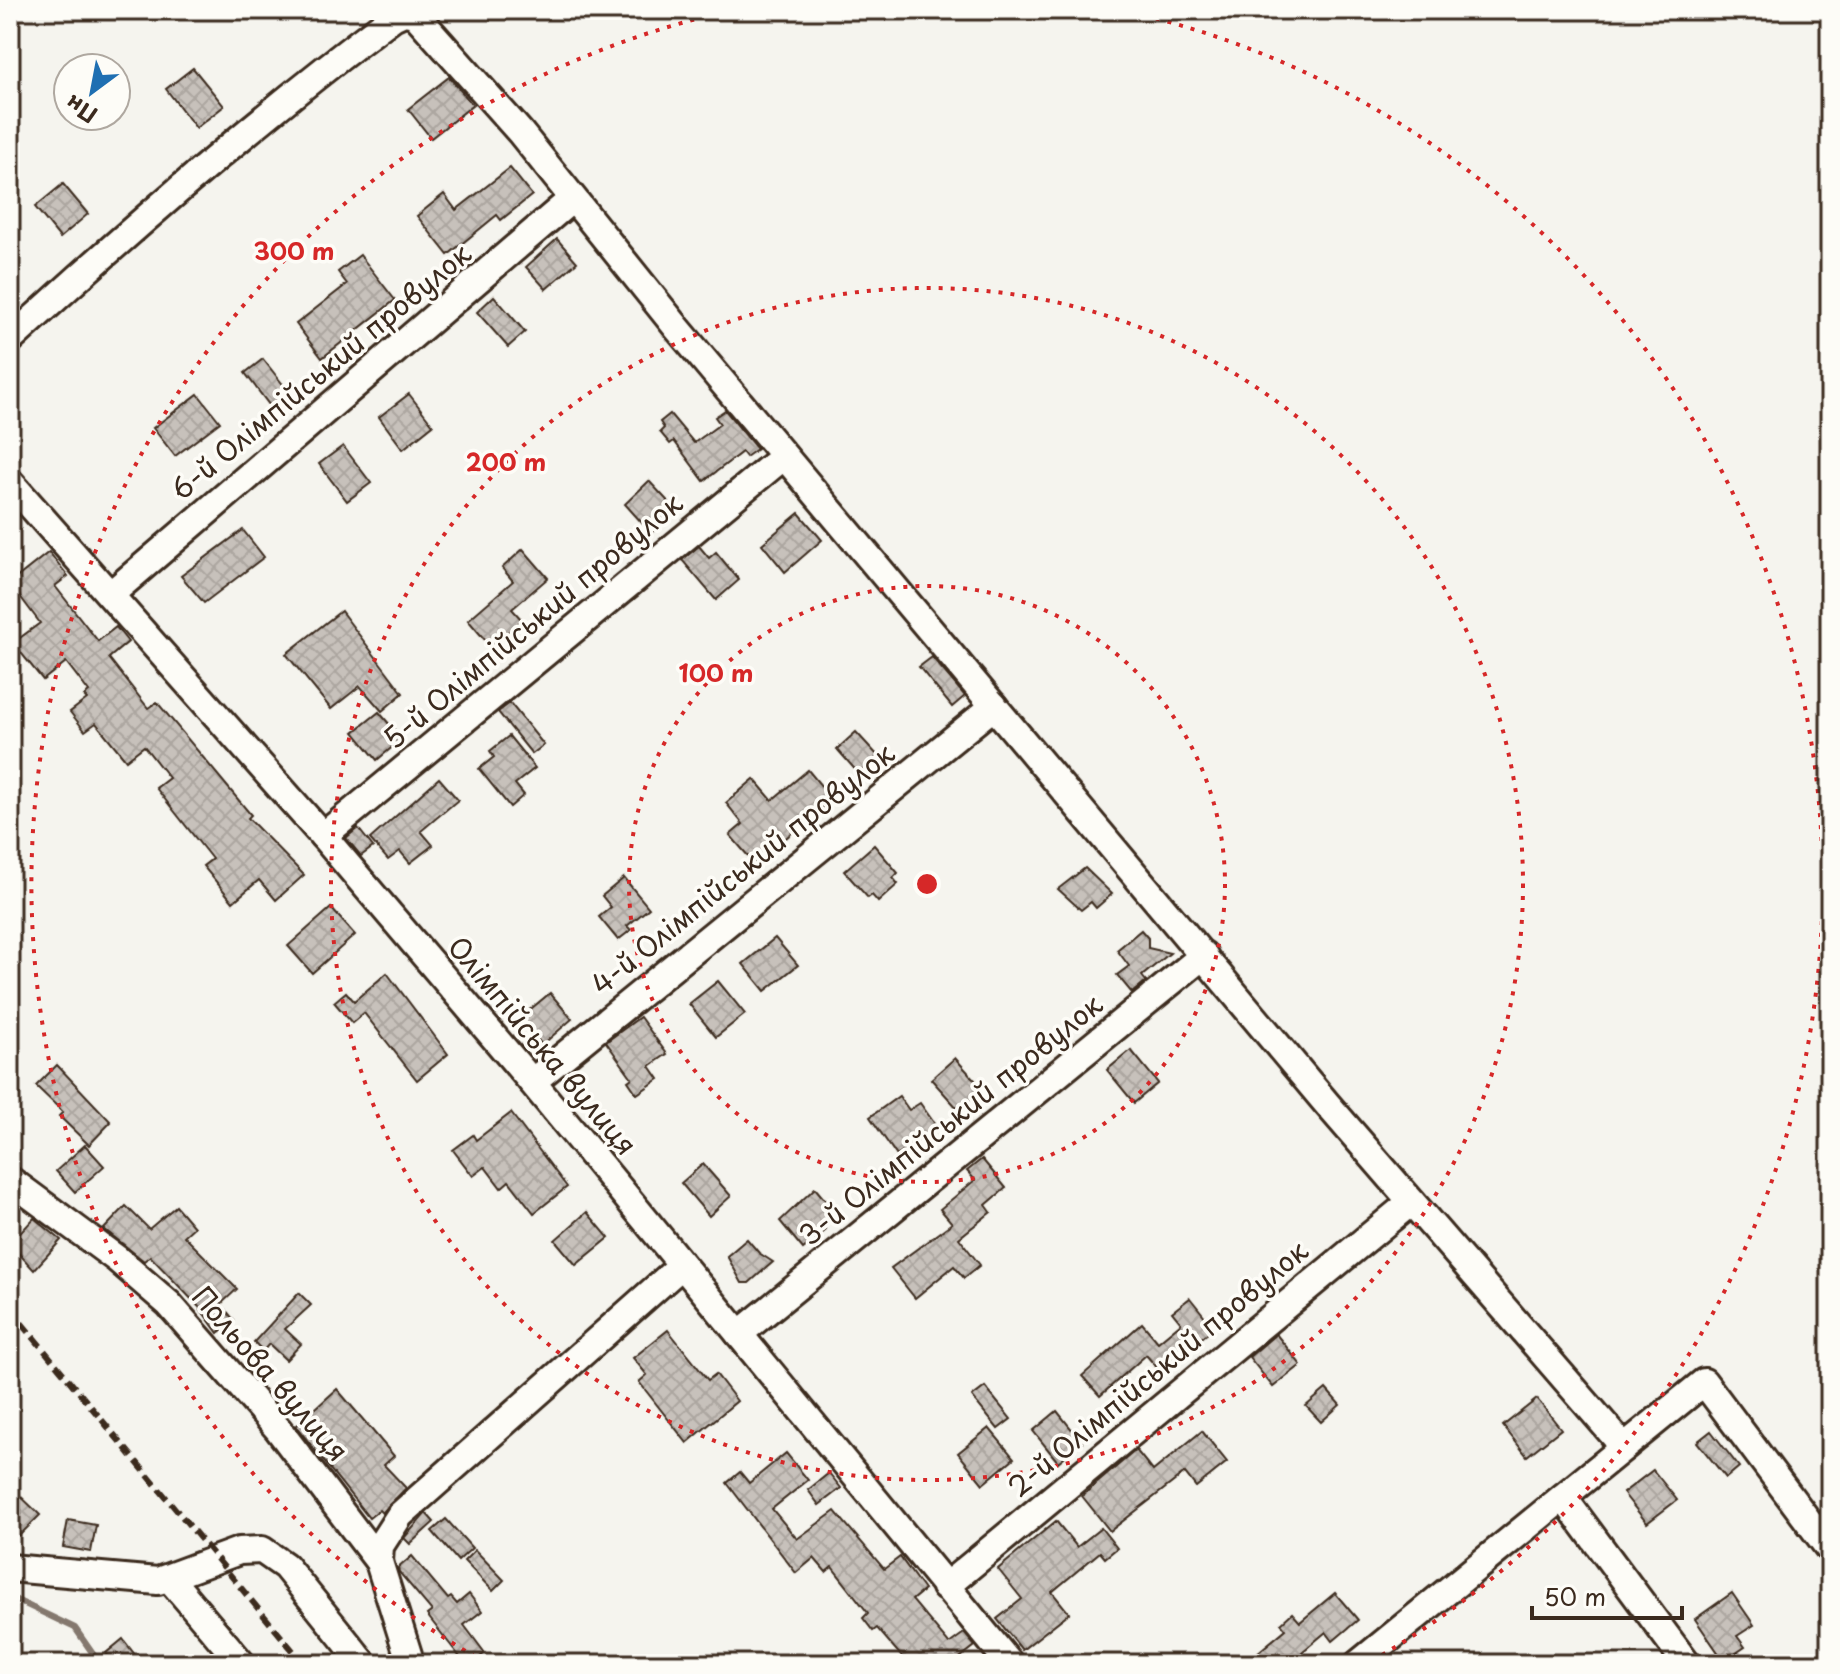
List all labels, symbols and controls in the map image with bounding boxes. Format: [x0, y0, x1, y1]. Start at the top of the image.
north arrow [52, 52, 132, 132]
text: Пн [58, 88, 103, 133]
street label: 6-й Олімпійський провулок [160, 232, 480, 510]
text: 300 m [253, 232, 335, 268]
text: 200 m [466, 443, 546, 479]
street label: 5-й Олімпійський провулок [373, 481, 691, 758]
text: 100 m [679, 654, 753, 690]
street label: 4-й Олімпійський провулок [581, 731, 903, 1004]
centre of rings [913, 870, 941, 898]
street label: Олімпійська вулиця [438, 926, 648, 1164]
street label: 3-й Олімпійський провулок [789, 982, 1111, 1255]
street label: 2-й Олімпійський провулок [997, 1229, 1317, 1507]
street label: Польова вулиця [183, 1276, 360, 1470]
scale bar [1532, 1570, 1682, 1620]
text: 50 m [1544, 1578, 1606, 1614]

